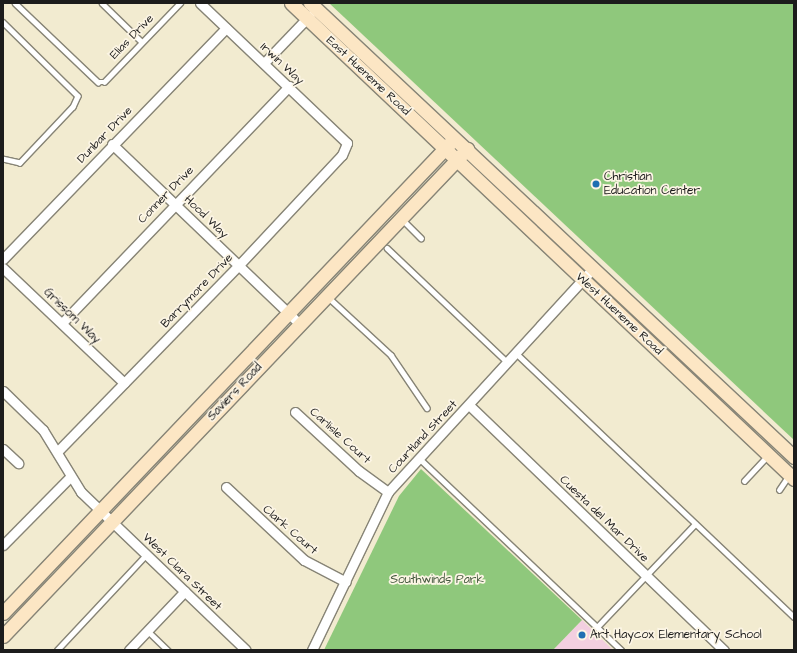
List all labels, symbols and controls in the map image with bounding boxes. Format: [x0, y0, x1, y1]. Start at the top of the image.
street label: Elias Drive [107, 12, 157, 62]
street label: East Hueneme Road [323, 33, 413, 119]
street label: Irwin Way [257, 40, 307, 88]
street label: Dunbar Drive [74, 104, 136, 166]
street label: Conner Drive [135, 163, 197, 227]
place label: Christian Education Center [604, 170, 700, 198]
marker: Christian Education Center [591, 179, 601, 189]
street label: Hood Way [181, 192, 231, 242]
street label: Barrymore Drive [158, 251, 236, 331]
street label: West Hueneme Road [572, 270, 666, 358]
street label: Grissom Way [41, 285, 103, 347]
street label: Saviers Road [205, 360, 265, 424]
street label: Courtland Street [385, 397, 461, 477]
street label: Carlisle Court [307, 405, 373, 467]
street label: Cuesta del Mar Drive [556, 473, 652, 565]
street label: Clark Court [260, 502, 320, 558]
street label: West Clara Street [139, 531, 225, 613]
park label: Southwinds Park [390, 573, 484, 587]
place label: Art Haycox Elementary School [590, 628, 762, 642]
marker: Art Haycox Elementary School [577, 630, 587, 640]

